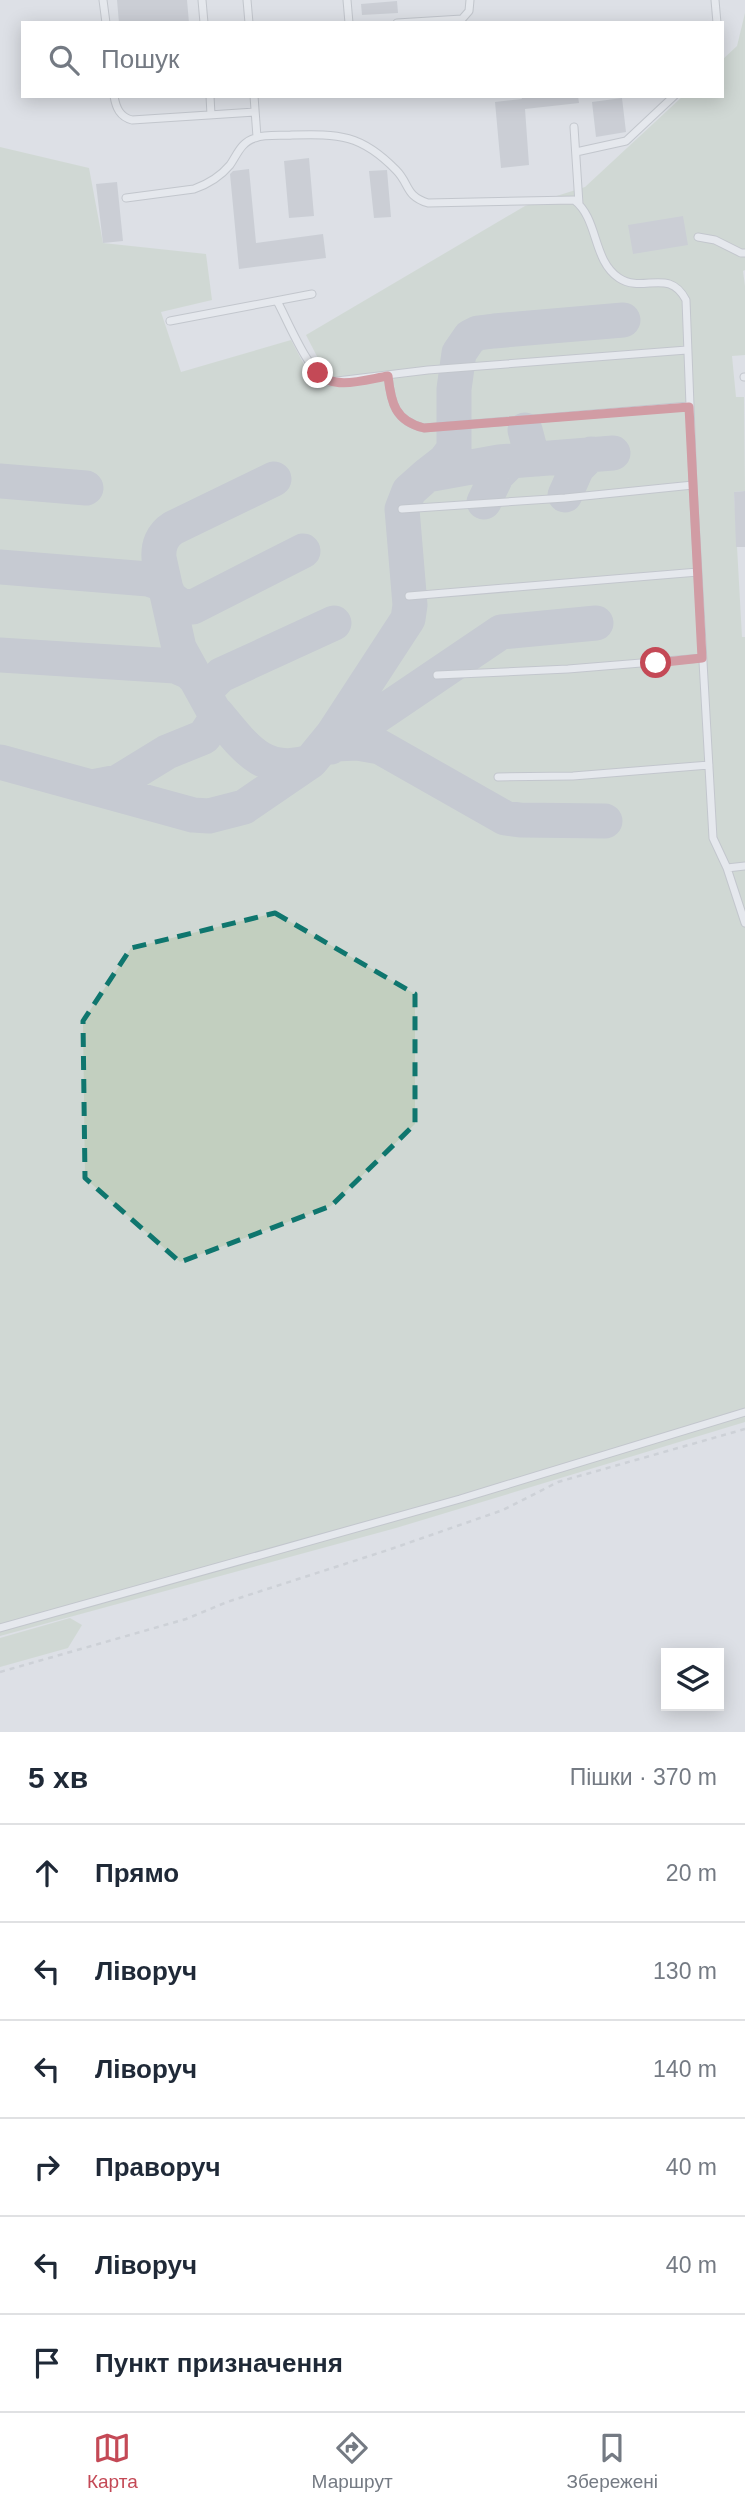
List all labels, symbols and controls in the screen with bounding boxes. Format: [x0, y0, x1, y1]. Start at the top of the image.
search box [21, 21, 724, 98]
icon: search [45, 41, 83, 79]
text: Пошук [101, 44, 179, 74]
route end [302, 357, 333, 388]
route start [640, 647, 671, 678]
map controls [661, 1648, 724, 1711]
button: layers [661, 1648, 724, 1711]
text: 5 хв [28, 1761, 88, 1794]
text: Пішки · 370 m [570, 1764, 717, 1790]
icon: ahead [28, 1854, 66, 1892]
text: Прямо [95, 1858, 179, 1888]
text: 20 m [666, 1860, 717, 1886]
icon: left [28, 1952, 66, 1990]
text: Ліворуч [95, 1956, 197, 1986]
text: 130 m [653, 1958, 717, 1984]
icon: left [28, 2050, 66, 2088]
text: Ліворуч [95, 2054, 197, 2084]
text: 140 m [653, 2056, 717, 2082]
icon: right [28, 2148, 66, 2186]
text: Праворуч [95, 2152, 221, 2182]
text: 40 m [666, 2154, 717, 2180]
icon: left [28, 2246, 66, 2284]
text: Ліворуч [95, 2250, 197, 2280]
text: 40 m [666, 2252, 717, 2278]
icon: arrive [28, 2344, 66, 2382]
text: Пункт призначення [95, 2348, 343, 2378]
tab: Карта [87, 2429, 138, 2493]
tab: Маршрут [312, 2429, 393, 2493]
tab: Збережені [566, 2429, 658, 2493]

